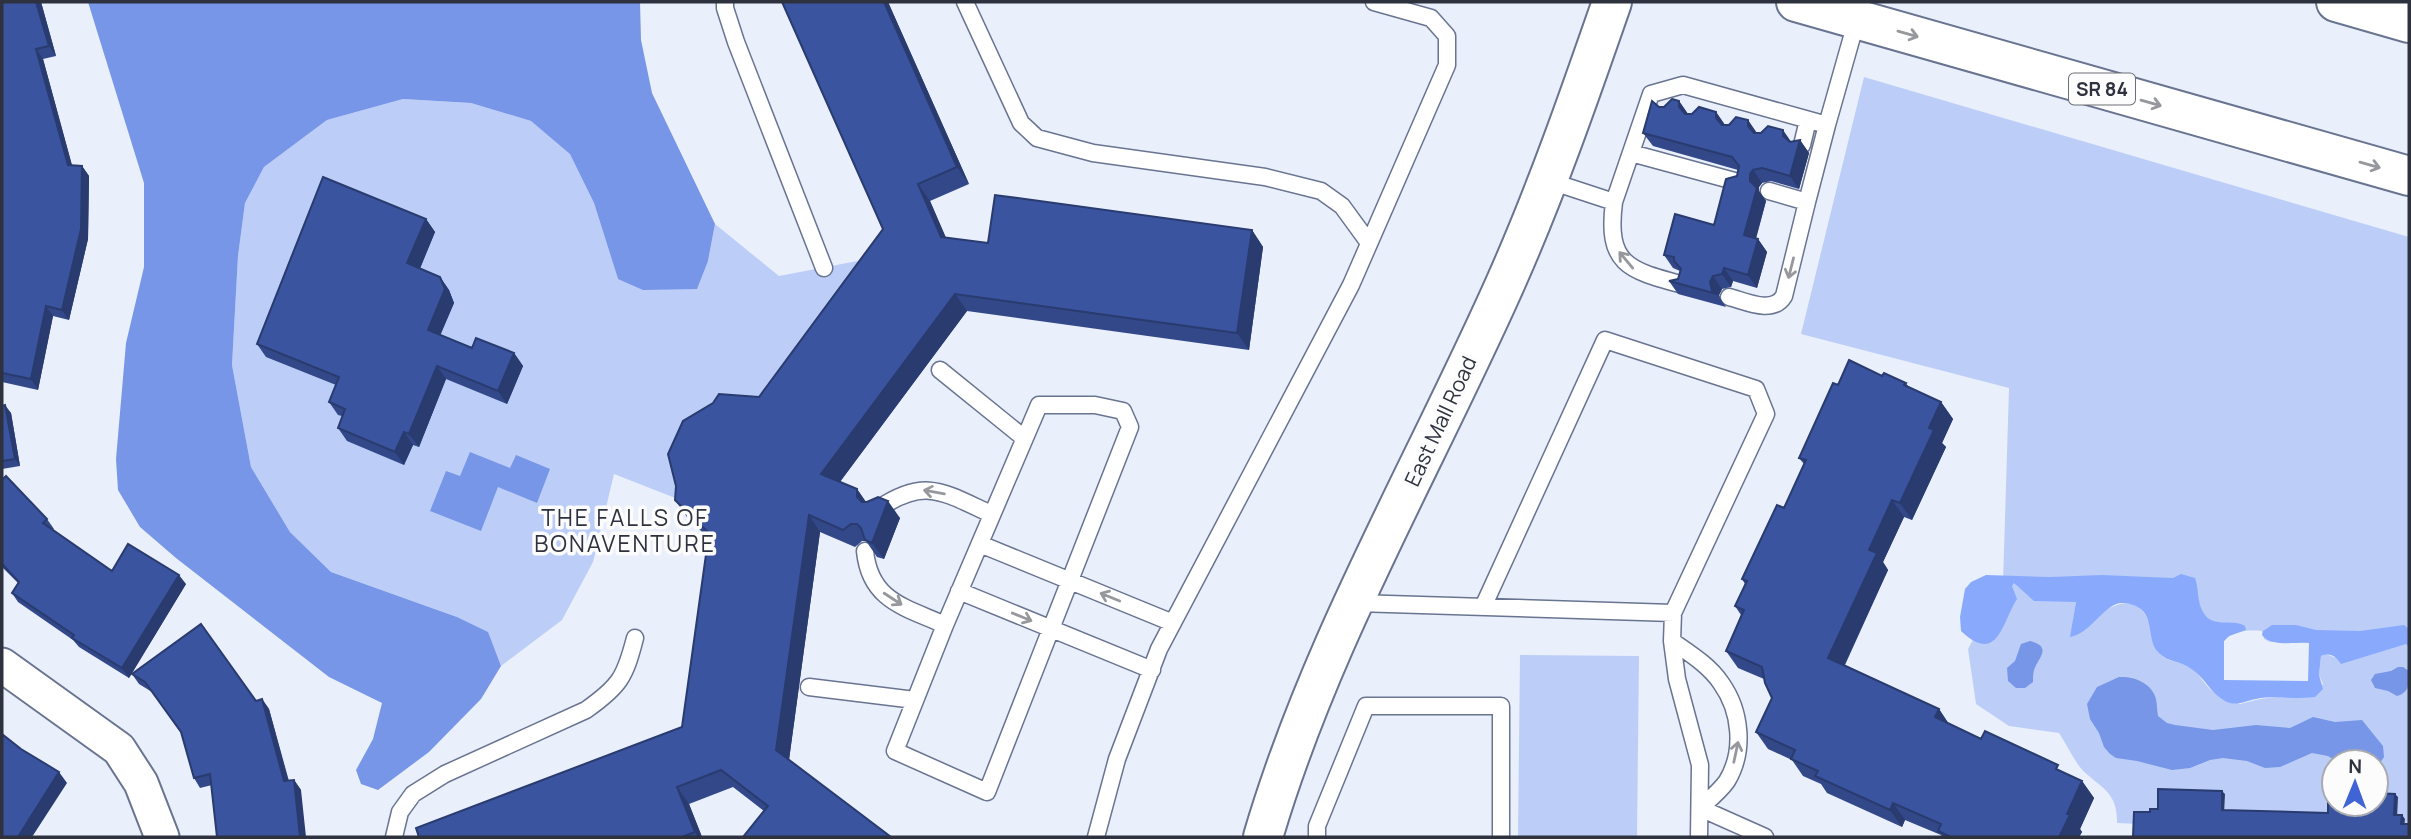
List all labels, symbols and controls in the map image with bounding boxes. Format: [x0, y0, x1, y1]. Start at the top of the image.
one-way arrow [1897, 28, 1919, 41]
road number: SR 84 [2069, 74, 2135, 104]
one-way arrow [2140, 97, 2162, 110]
one-way arrow [2358, 159, 2380, 172]
one-way arrow [1618, 251, 1634, 269]
one-way arrow [1784, 256, 1797, 279]
street label: East Mall Road [1398, 351, 1482, 491]
one-way arrow [923, 484, 946, 498]
district label: THE FALLS OF BONAVENTURE [534, 501, 716, 559]
one-way arrow [1100, 590, 1121, 603]
one-way arrow [882, 593, 902, 607]
one-way arrow [1011, 611, 1033, 624]
one-way arrow [1730, 742, 1743, 764]
north arrow [2320, 748, 2390, 818]
text: N [2348, 753, 2362, 779]

